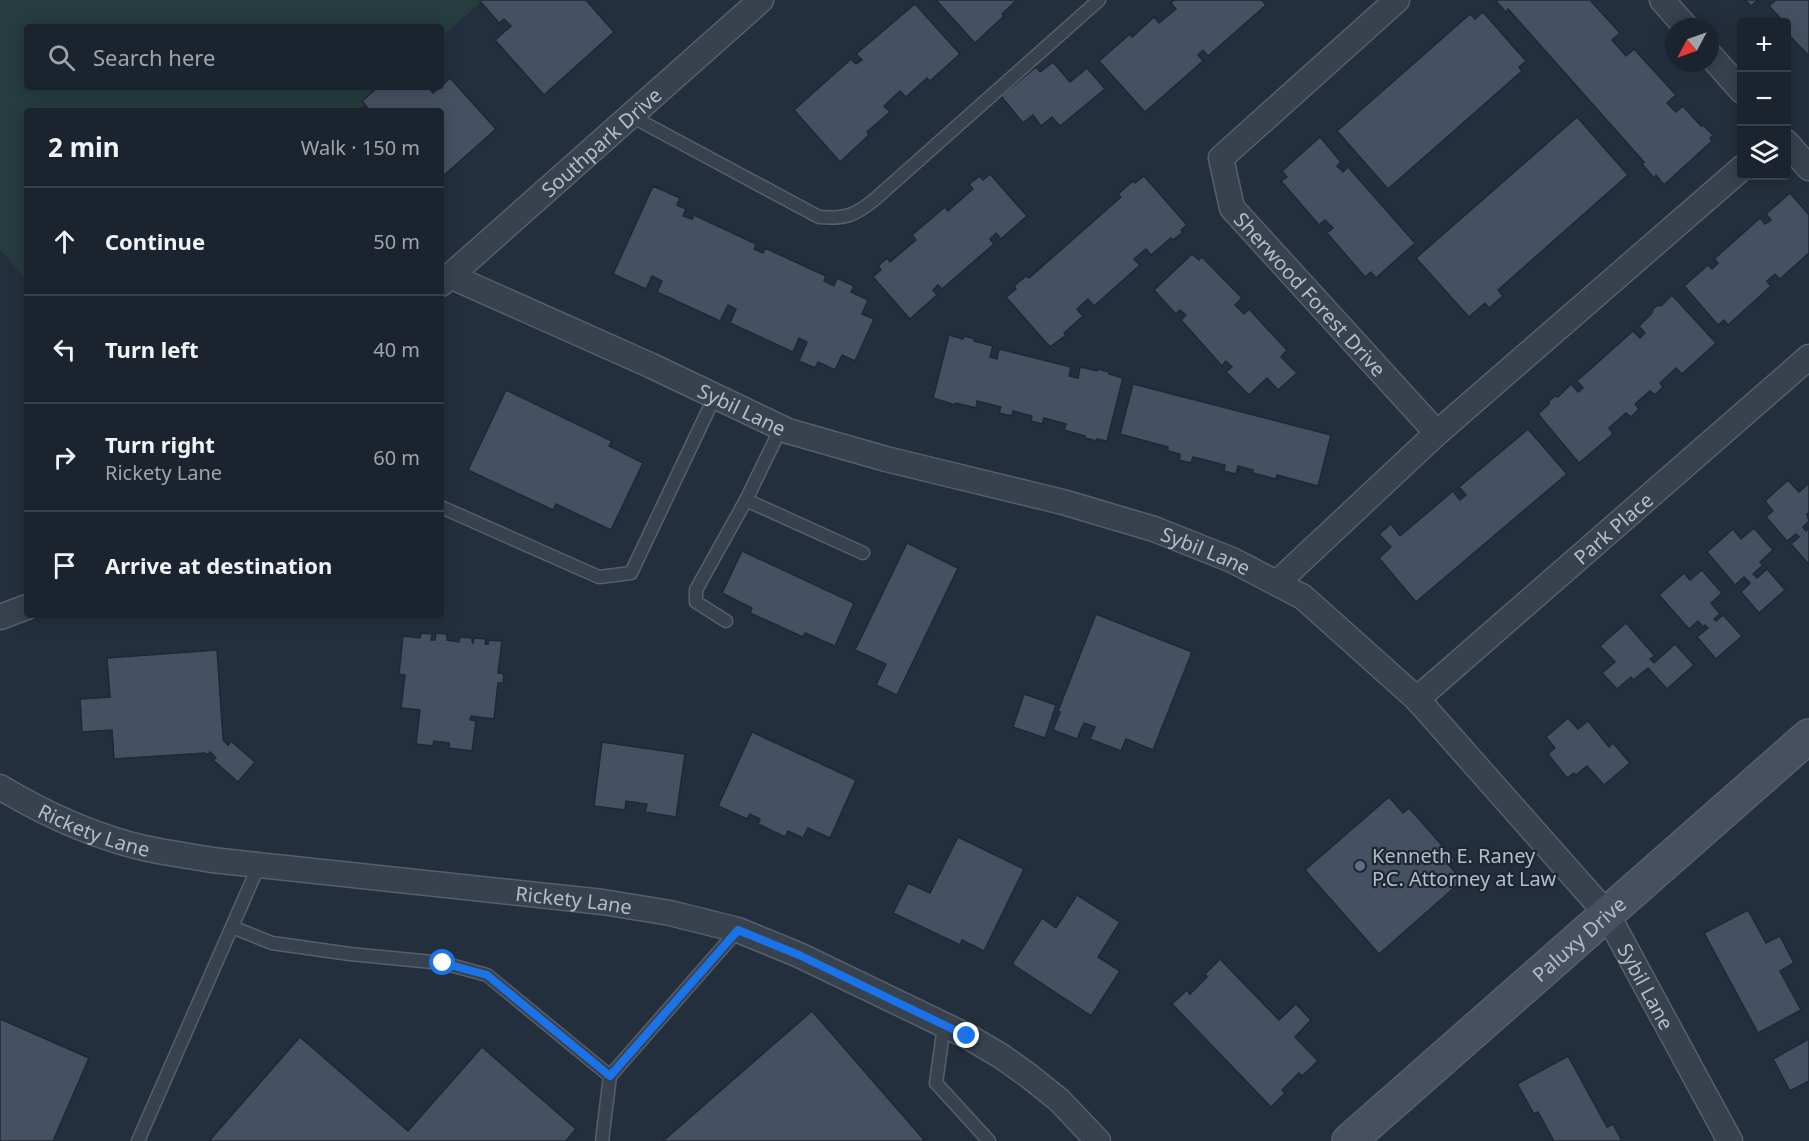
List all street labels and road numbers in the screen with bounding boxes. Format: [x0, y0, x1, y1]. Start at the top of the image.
street label: Southpark Drive [535, 81, 667, 203]
street label: Sherwood Forest Drive [1228, 206, 1392, 382]
street label: Sybil Lane [694, 377, 791, 442]
street label: Park Place [1568, 486, 1658, 570]
street label: Sybil Lane [1157, 520, 1255, 581]
street label: Rickety Lane [34, 797, 153, 862]
street label: Rickety Lane [514, 879, 634, 920]
street label: Paluxy Drive [1526, 890, 1631, 987]
street label: Sybil Lane [1612, 938, 1681, 1034]

